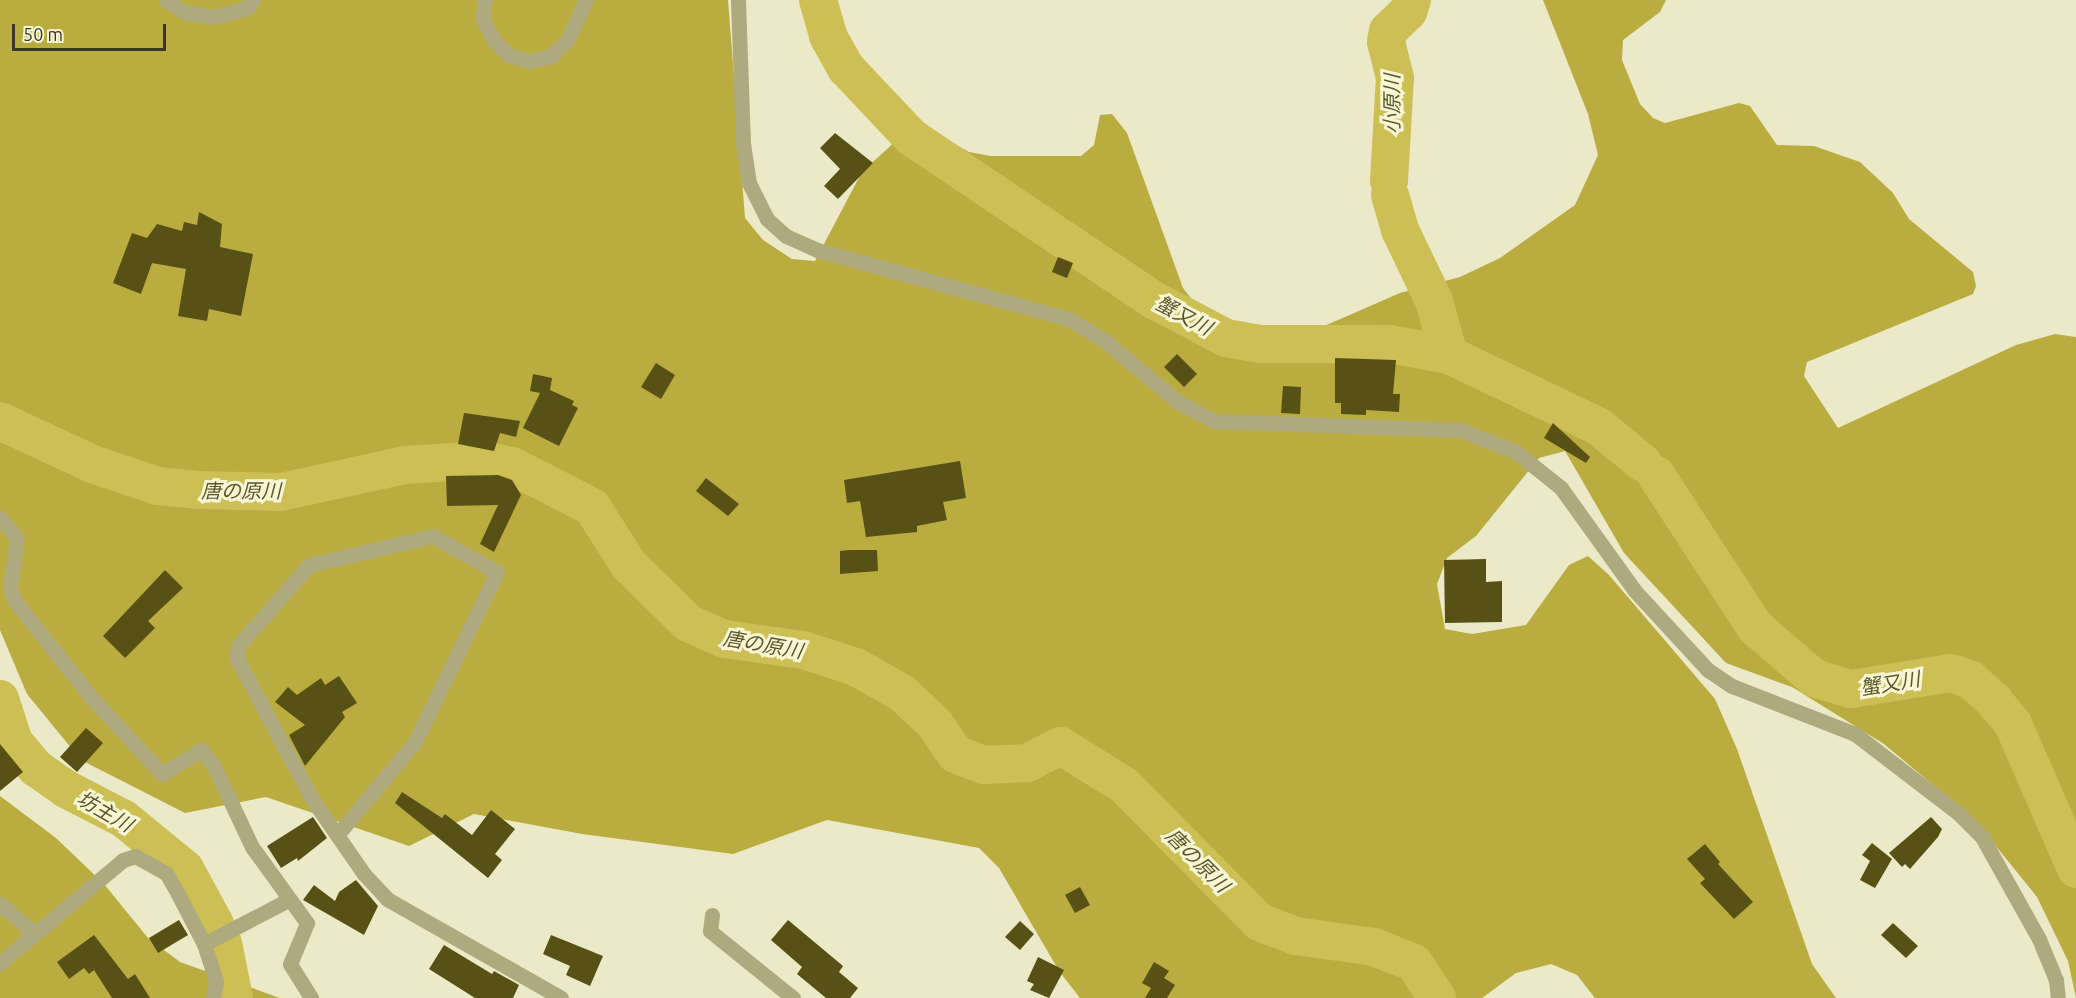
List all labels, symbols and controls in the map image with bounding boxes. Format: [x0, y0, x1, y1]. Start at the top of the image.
scale bar [15, 12, 170, 50]
text: 50 m [23, 24, 63, 44]
water label: 小原川 [1379, 74, 1403, 134]
water label: 蟹又川 [1152, 290, 1216, 340]
water label: 唐の原川 [201, 478, 281, 502]
water label: 唐の原川 [722, 625, 804, 663]
water label: 蟹又川 [1858, 666, 1922, 700]
water label: 坊主川 [73, 786, 137, 836]
water label: 唐の原川 [1161, 823, 1235, 897]

